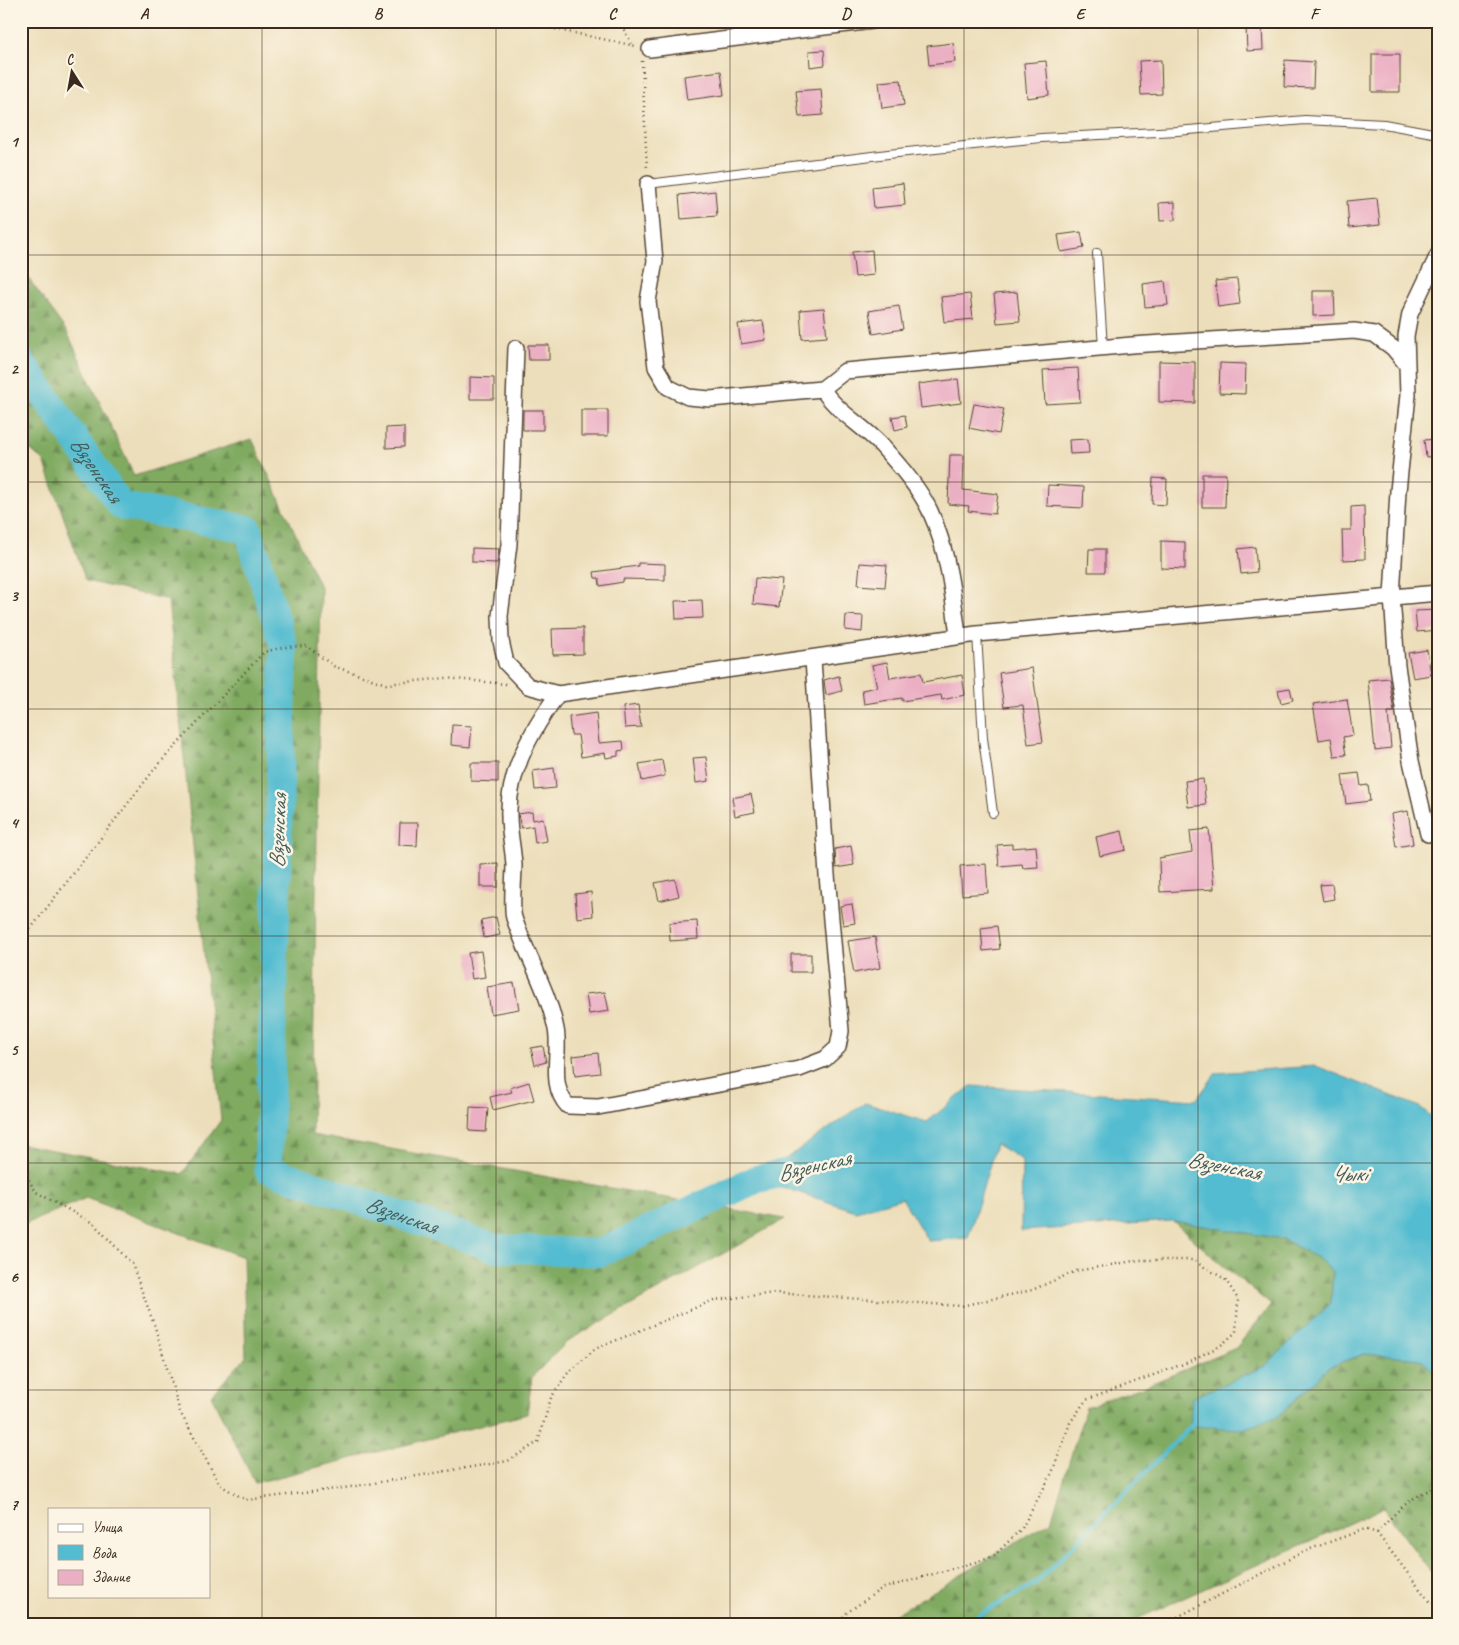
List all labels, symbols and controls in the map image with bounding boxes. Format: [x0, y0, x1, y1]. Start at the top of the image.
text: A [140, 4, 150, 24]
text: B [374, 4, 384, 24]
text: C [608, 4, 618, 24]
text: D [841, 4, 852, 24]
text: E [1076, 4, 1087, 24]
text: F [1310, 4, 1321, 24]
north arrow [48, 48, 98, 98]
text: С [65, 50, 77, 69]
text: 1 [10, 132, 19, 152]
text: 2 [10, 359, 19, 379]
water label: Вязенская [63, 431, 130, 511]
text: 3 [10, 586, 19, 606]
water label: Вязенская [263, 791, 293, 868]
text: 4 [10, 813, 19, 833]
text: 5 [11, 1040, 20, 1060]
water label: Вязенская [775, 1143, 856, 1188]
water label: Вязенская [1185, 1145, 1266, 1187]
water label: Чыкі [1331, 1160, 1373, 1188]
water label: Вязенская [362, 1190, 444, 1242]
text: 6 [10, 1267, 19, 1287]
text: 7 [10, 1495, 19, 1515]
legend [48, 1508, 210, 1598]
text: Улица [92, 1518, 123, 1537]
text: Вода [92, 1544, 117, 1563]
text: Здание [92, 1568, 131, 1587]

